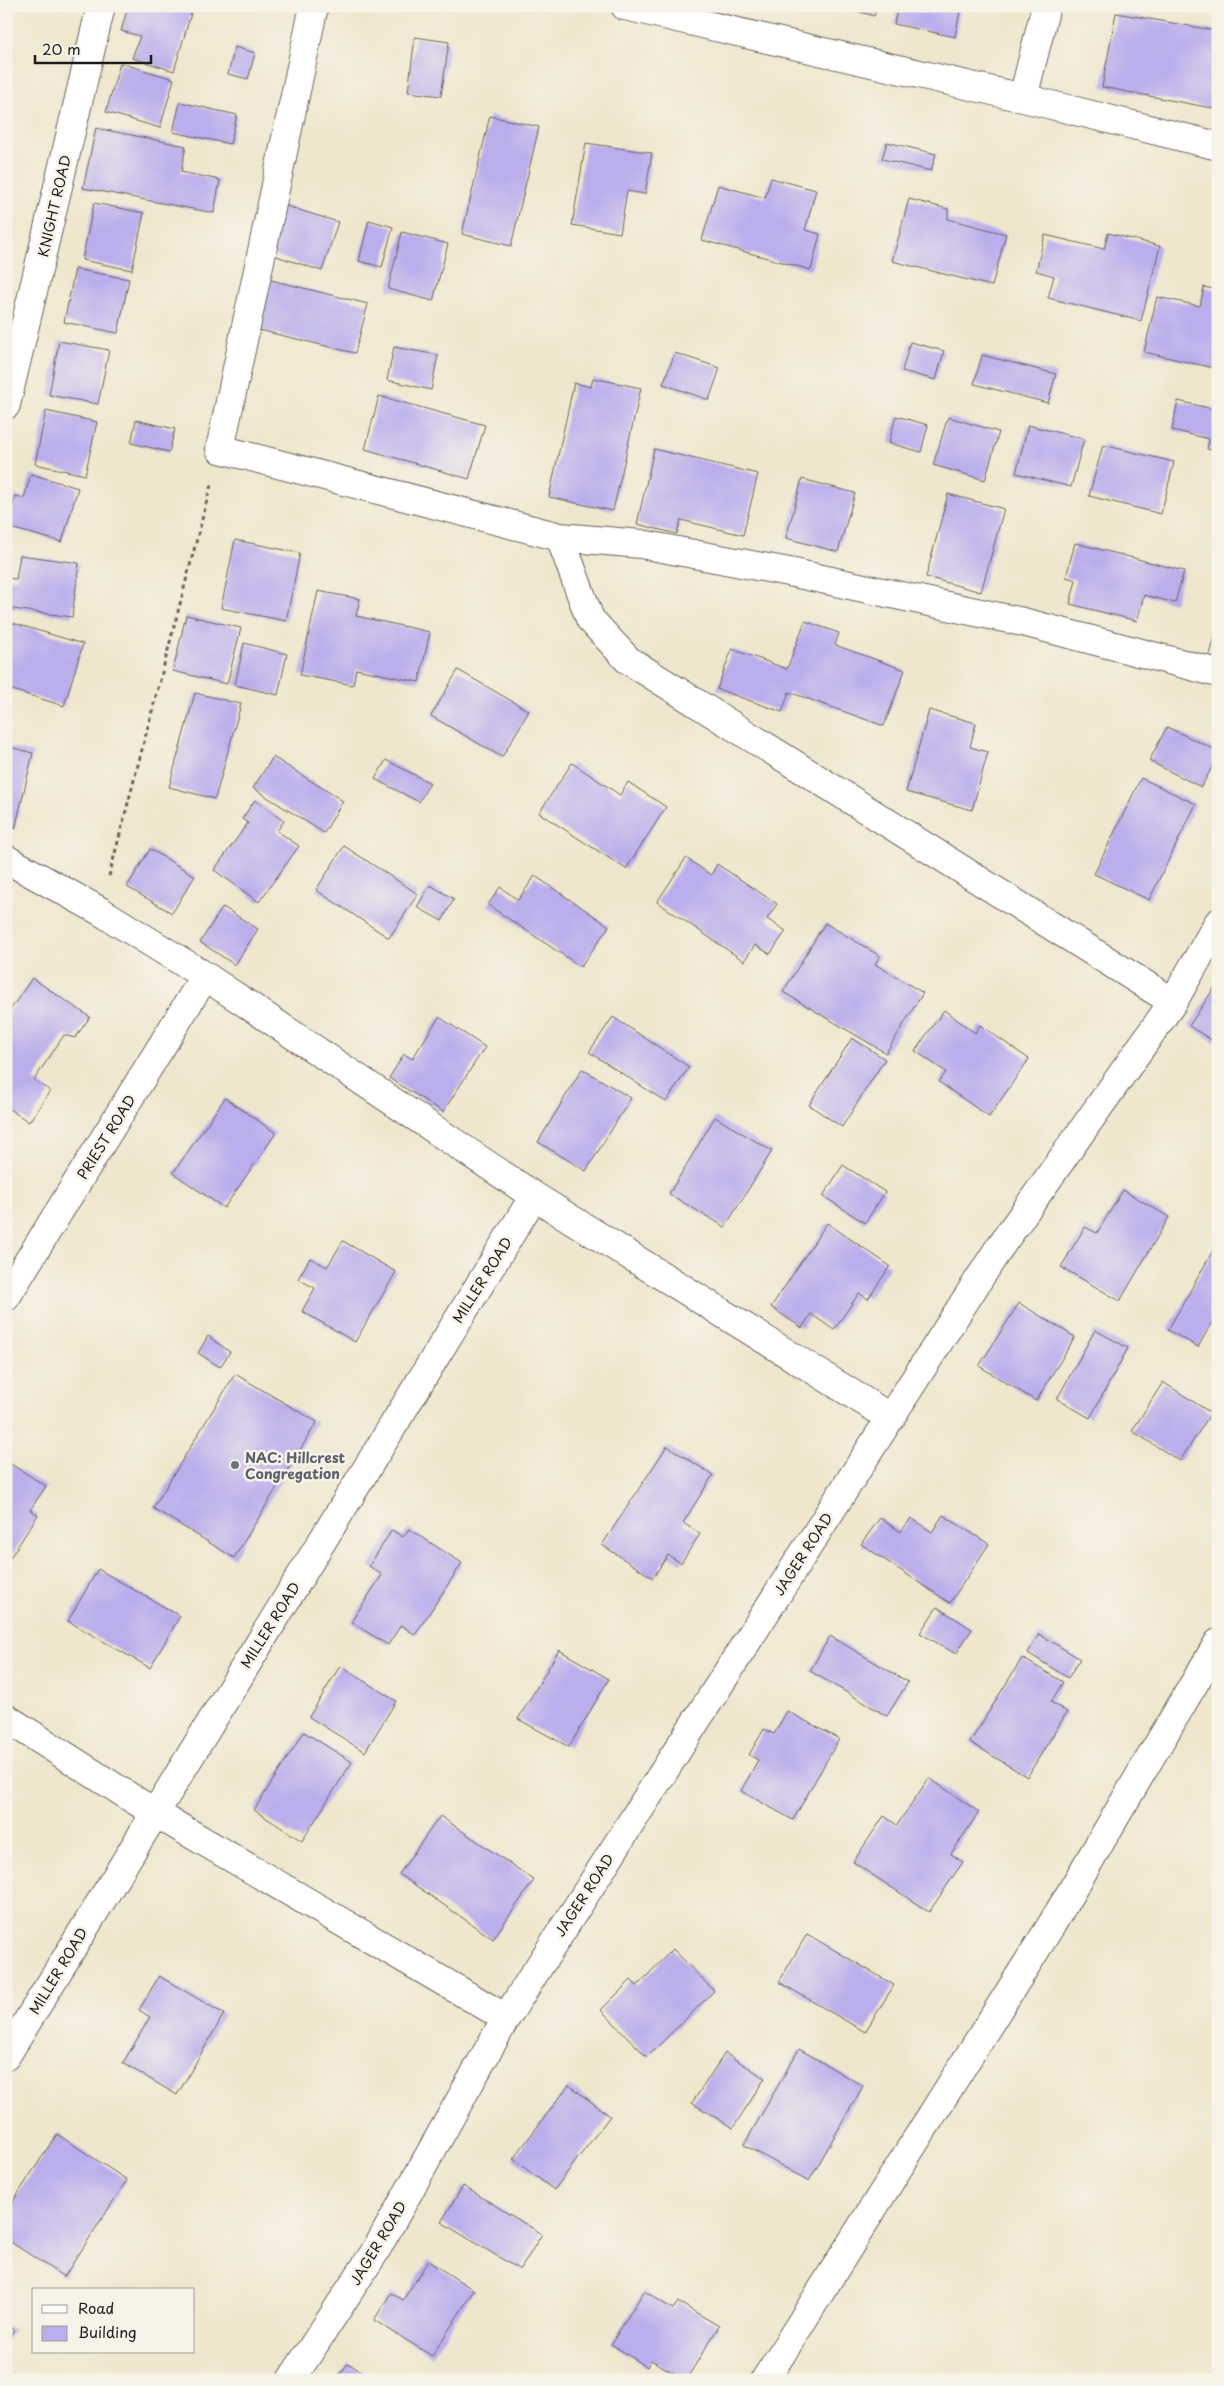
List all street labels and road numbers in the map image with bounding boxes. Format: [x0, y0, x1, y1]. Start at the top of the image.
street label: KNIGHT ROAD [32, 153, 76, 259]
street label: PRIEST ROAD [72, 1091, 140, 1183]
street label: MILLER ROAD [447, 1233, 517, 1327]
street label: JAGER ROAD [768, 1509, 838, 1599]
street label: MILLER ROAD [235, 1578, 305, 1672]
street label: JAGER ROAD [549, 1850, 619, 1940]
street label: MILLER ROAD [24, 1924, 92, 2018]
street label: JAGER ROAD [345, 2197, 411, 2289]

